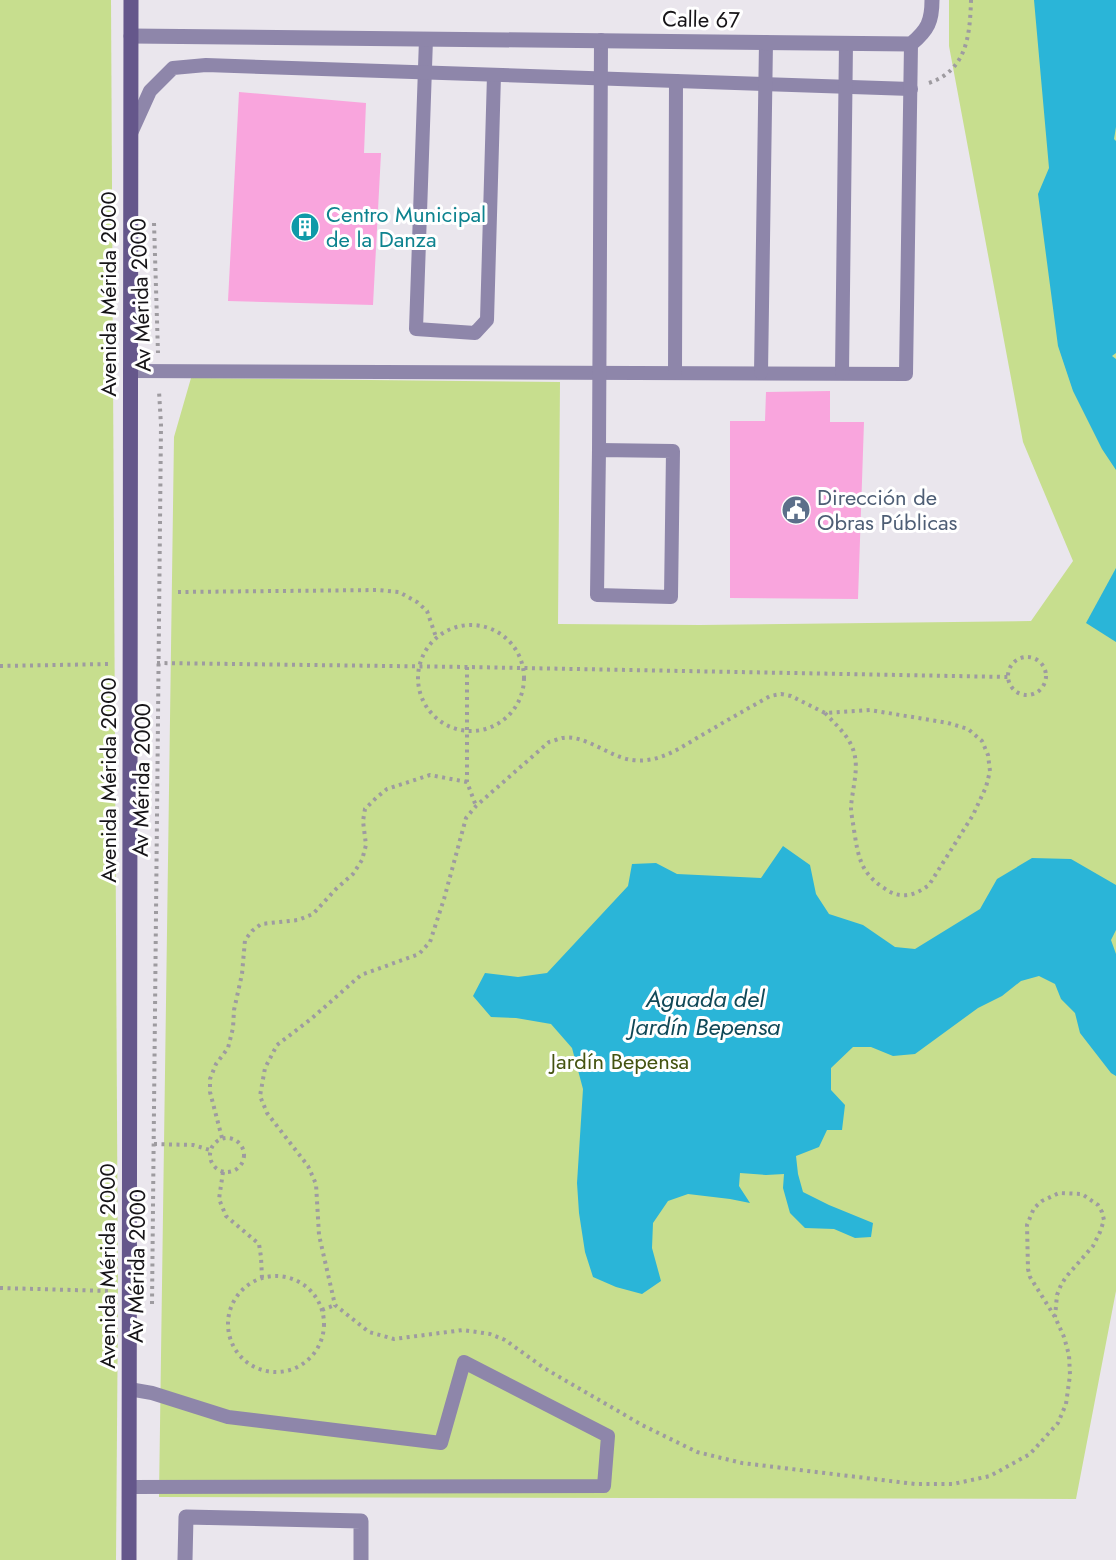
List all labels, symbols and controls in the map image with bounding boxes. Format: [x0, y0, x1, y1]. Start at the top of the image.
street label: Calle 67 [662, 2, 741, 36]
street label: Avenida Mérida 2000 [92, 191, 124, 397]
place label: Centro Municipal de la Danza [326, 198, 486, 255]
building icon: Centro Municipal de la Danza [289, 211, 321, 243]
street label: Av Mérida 2000 [121, 218, 159, 372]
place label: Dirección de Obras Públicas [817, 481, 958, 538]
public building icon: Dirección de Obras Públicas [780, 494, 812, 526]
street label: Avenida Mérida 2000 [92, 677, 124, 883]
street label: Av Mérida 2000 [124, 703, 158, 857]
water label: Aguada del Jardín Bepensa [626, 981, 780, 1044]
park label: Jardín Bepensa [548, 1045, 689, 1077]
street label: Avenida Mérida 2000 [91, 1163, 123, 1369]
street label: Av Mérida 2000 [119, 1189, 153, 1343]

